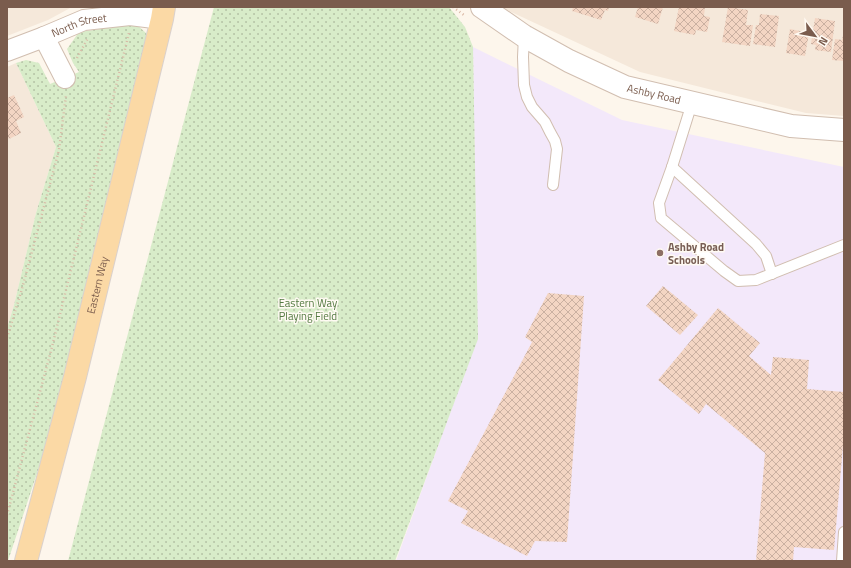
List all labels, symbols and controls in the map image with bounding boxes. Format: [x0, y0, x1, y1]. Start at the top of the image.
street label: North Street [49, 10, 108, 41]
north arrow [795, 16, 835, 56]
text: N [815, 34, 832, 49]
street label: Ashby Road [625, 80, 683, 108]
place label: Ashby Road Schools [668, 239, 724, 268]
marker: Ashby Road Schools [655, 248, 665, 258]
street label: Eastern Way [83, 254, 112, 316]
park label: Eastern Way Playing Field [279, 295, 338, 324]

